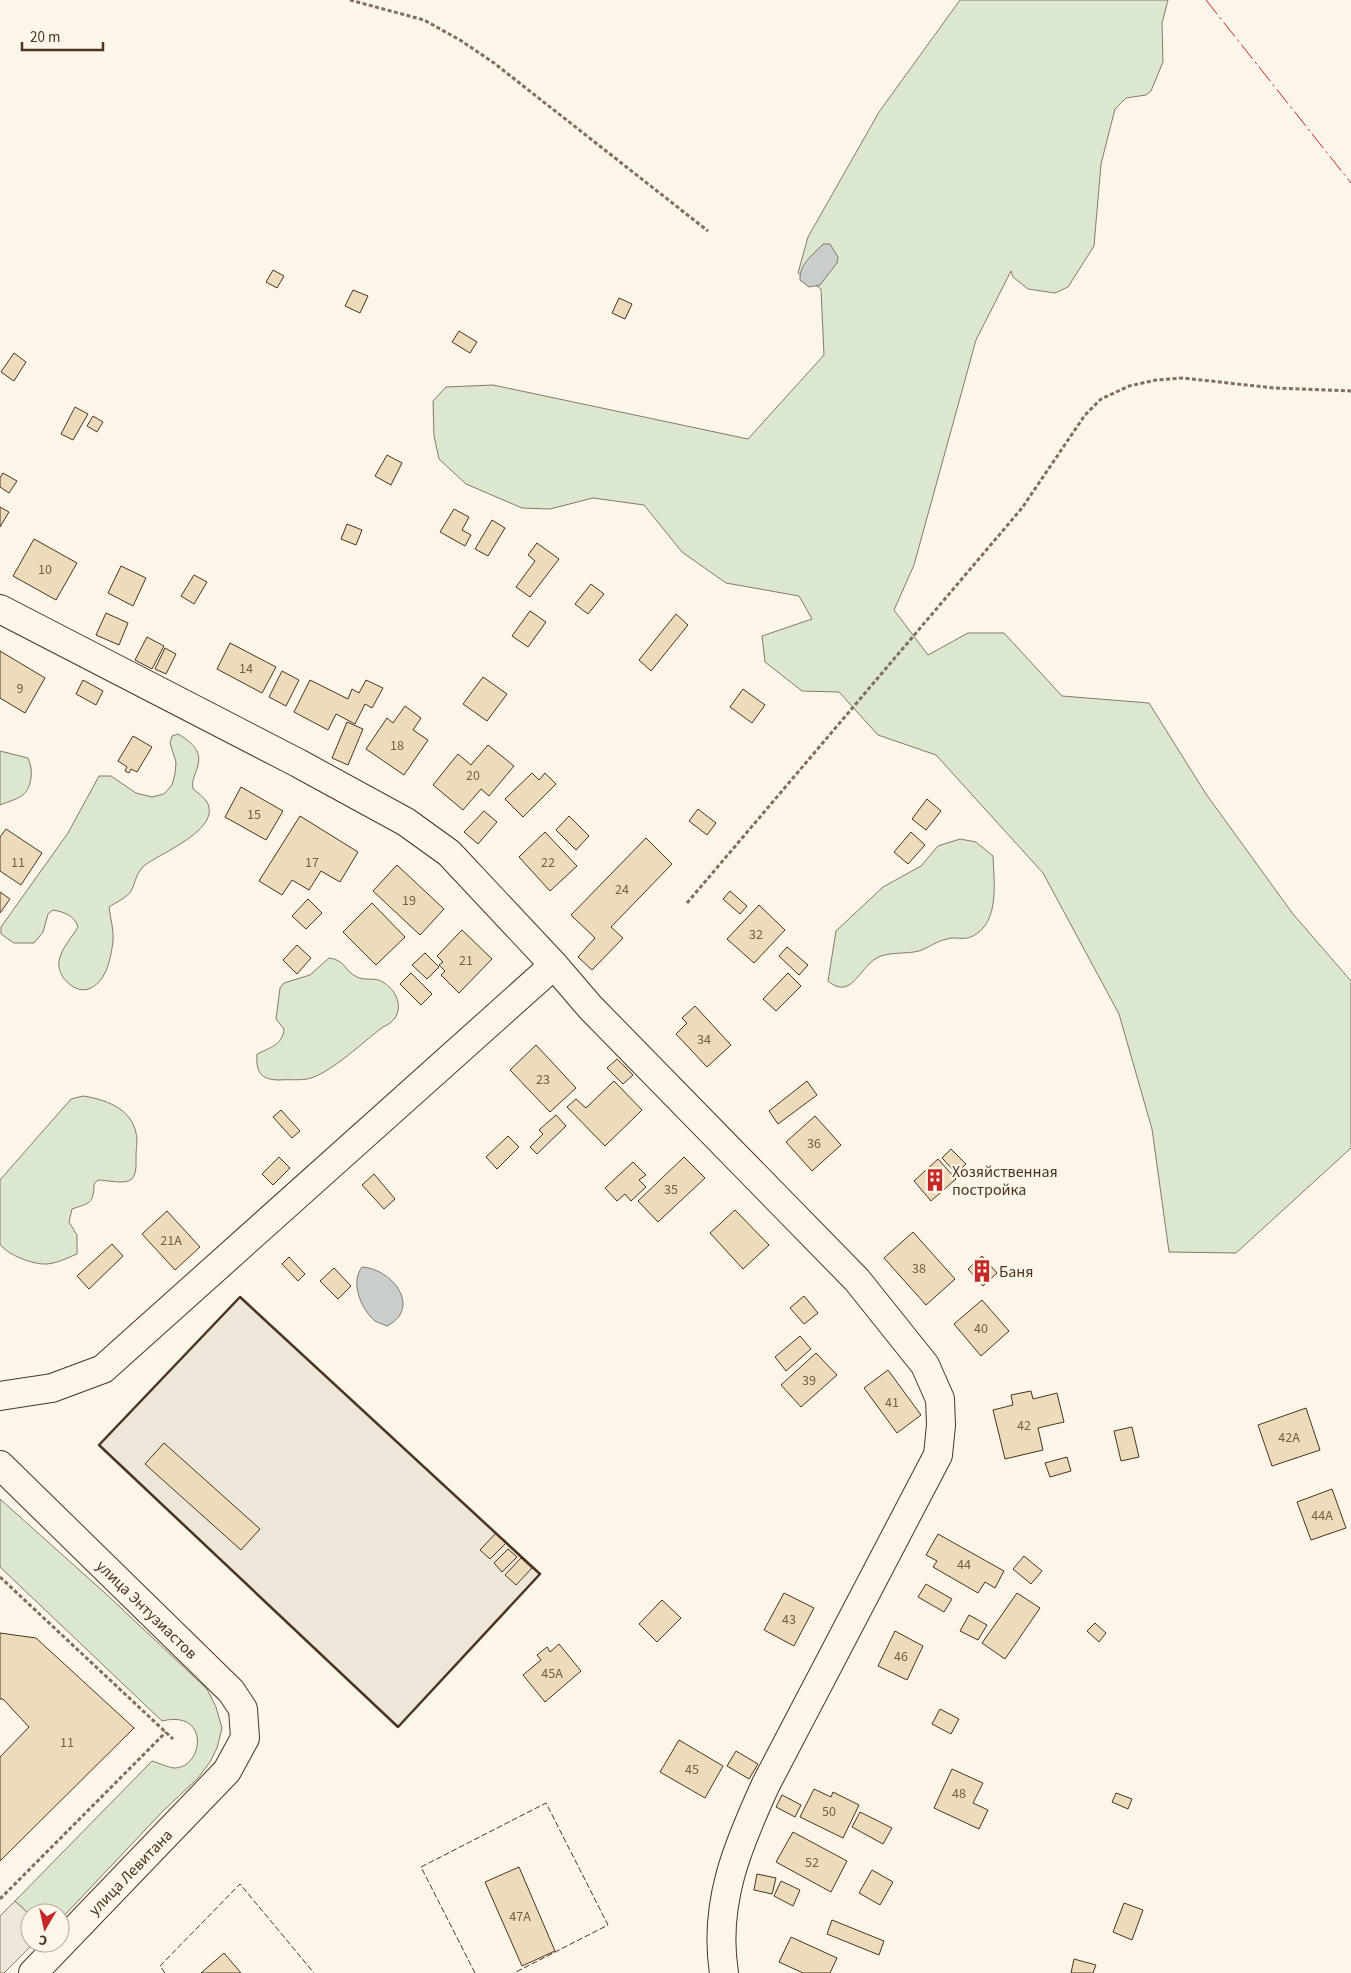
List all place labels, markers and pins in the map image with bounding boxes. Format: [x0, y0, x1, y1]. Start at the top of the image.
place label: Хозяйственная постройка [952, 1161, 1058, 1201]
building icon: Хозяйственная постройка [922, 1167, 948, 1193]
building icon: Баня [969, 1258, 995, 1284]
place label: Баня [999, 1261, 1034, 1283]

